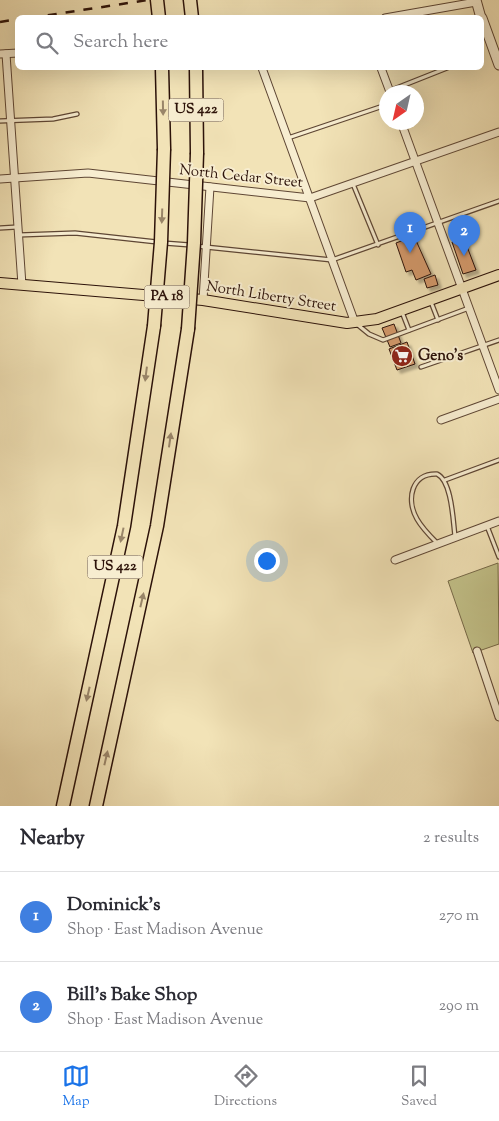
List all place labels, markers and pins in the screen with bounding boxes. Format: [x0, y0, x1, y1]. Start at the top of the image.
pin: 1 [394, 212, 426, 253]
pin: 2 [448, 215, 480, 256]
supermarket icon: Geno's [390, 344, 414, 368]
place label: Geno's [418, 346, 463, 367]

